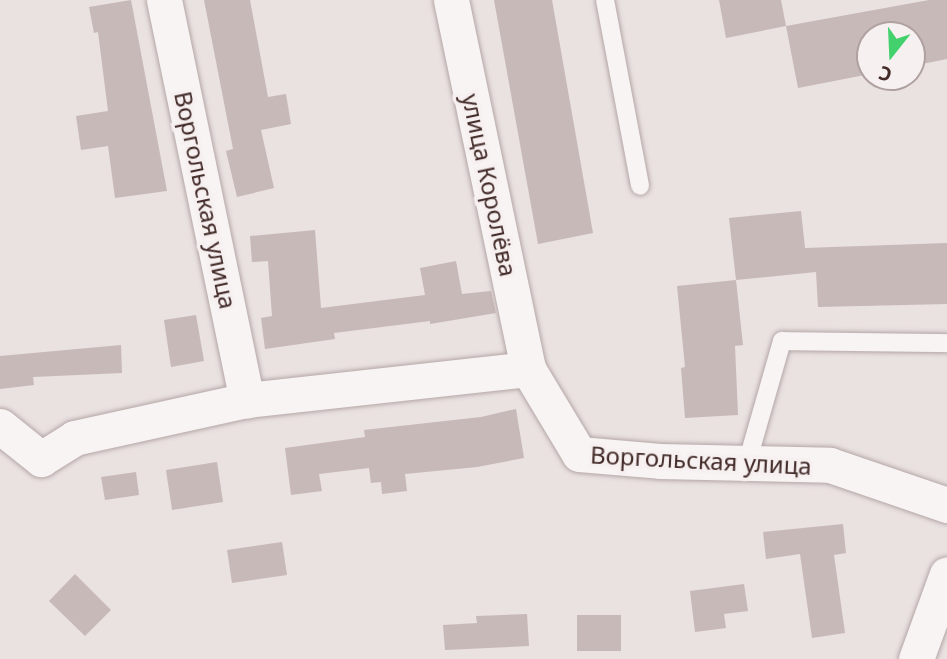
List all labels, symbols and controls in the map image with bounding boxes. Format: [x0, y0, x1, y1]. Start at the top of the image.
north arrow [856, 21, 926, 91]
text: С [875, 60, 895, 88]
street label: Воргольская улица [169, 89, 243, 311]
street label: улица Королёва [457, 91, 523, 279]
street label: Воргольская улица [590, 440, 812, 480]

